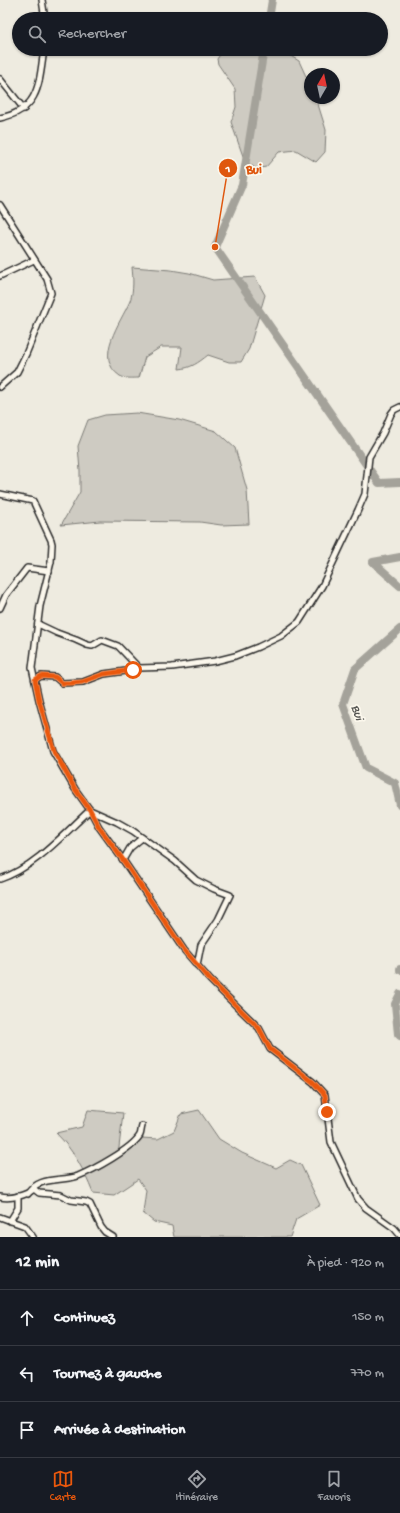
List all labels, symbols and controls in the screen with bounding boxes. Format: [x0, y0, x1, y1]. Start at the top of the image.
search box [12, 12, 388, 56]
icon: search [26, 23, 48, 45]
text: Rechercher [58, 25, 126, 43]
north arrow [304, 68, 340, 104]
callout: Bui [218, 156, 270, 181]
text: 1 [225, 163, 231, 177]
text: Bui [245, 163, 262, 178]
route start [124, 661, 142, 679]
water label: Bui [347, 703, 367, 725]
route end [318, 1103, 336, 1121]
text: 12 min [16, 1253, 59, 1273]
text: À pied · 920 m [307, 1256, 384, 1271]
icon: ahead [16, 1307, 38, 1329]
text: Continuez [54, 1309, 115, 1327]
text: 150 m [352, 1310, 384, 1325]
icon: left [16, 1363, 38, 1385]
text: Tournez à gauche [54, 1365, 162, 1383]
text: 770 m [351, 1366, 384, 1381]
icon: arrive [16, 1419, 38, 1441]
text: Arrivée à destination [54, 1421, 185, 1439]
tab: Carte [50, 1468, 76, 1504]
tab: Itinéraire [176, 1468, 218, 1504]
tab: Favoris [318, 1468, 350, 1504]

